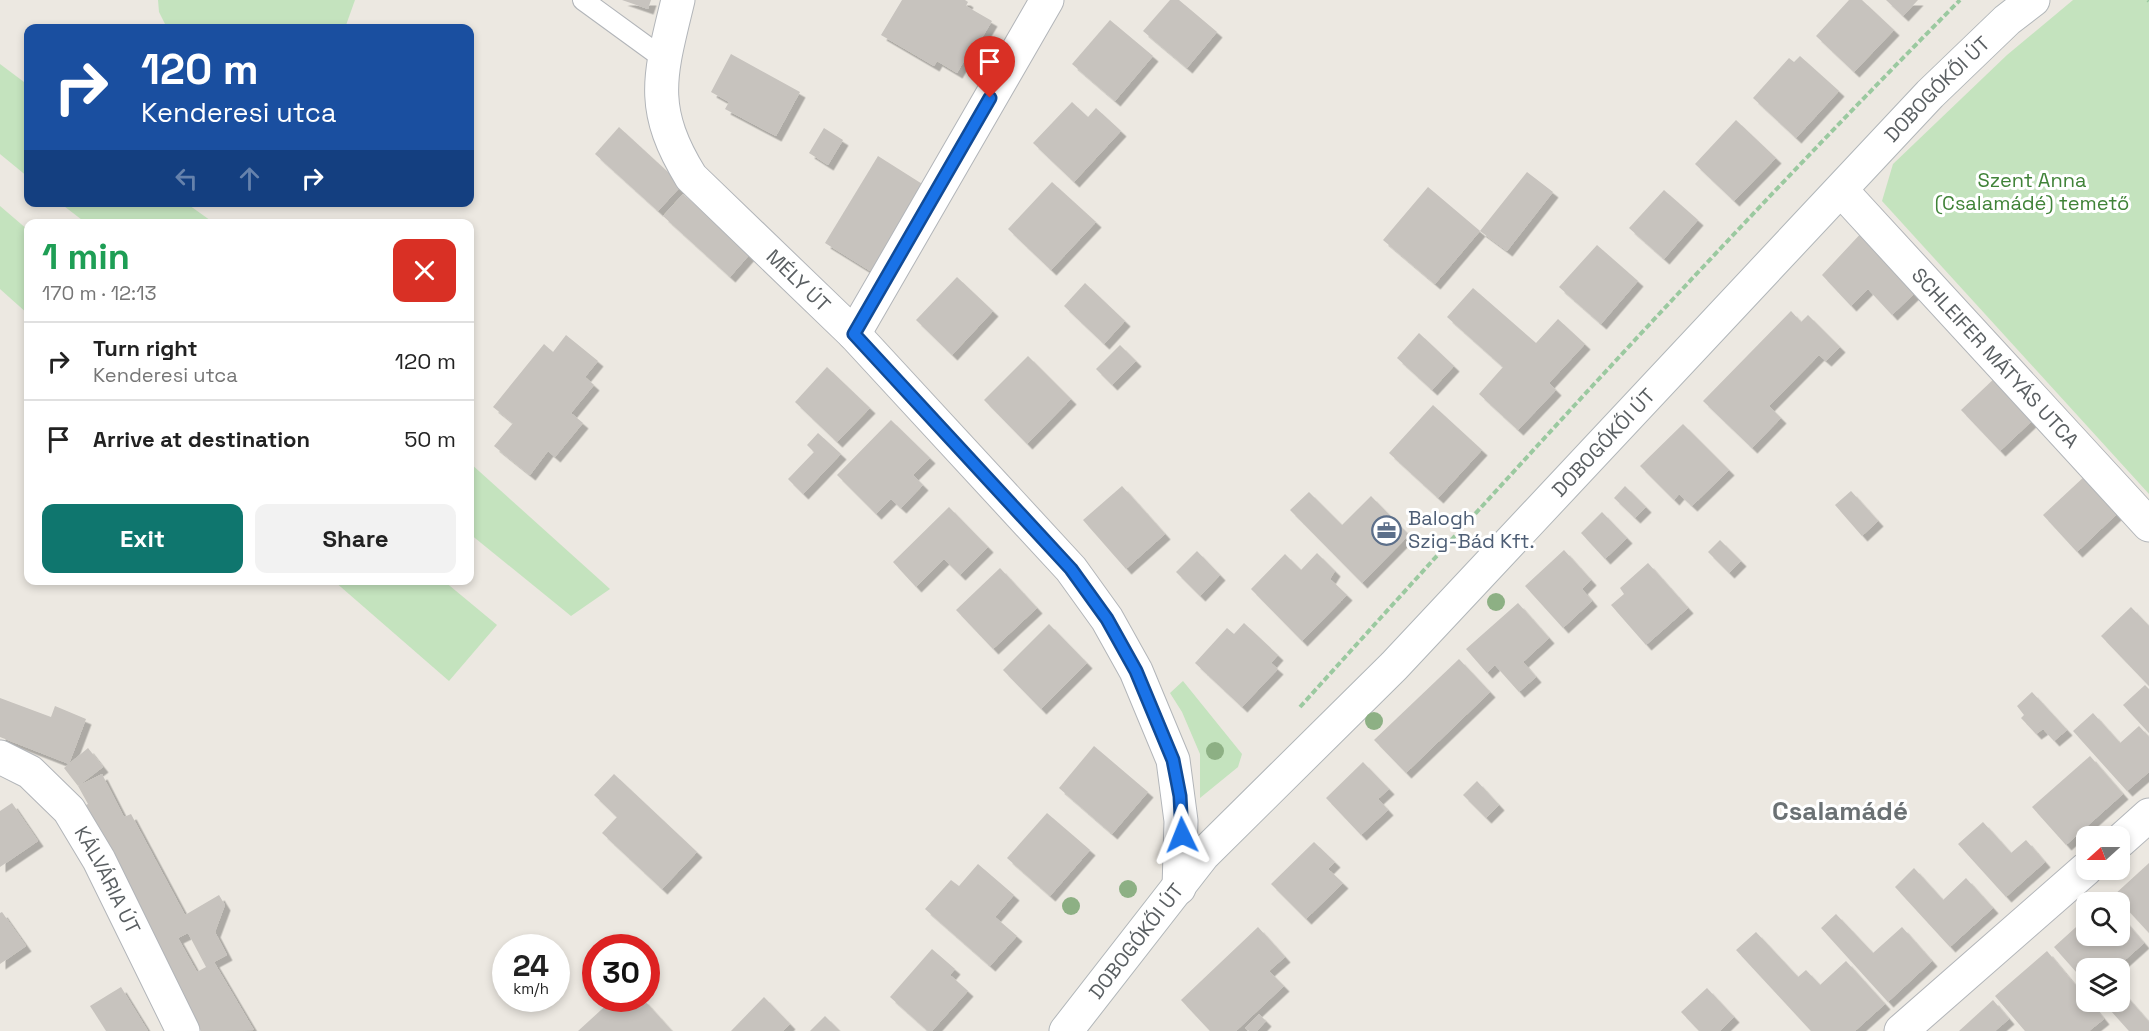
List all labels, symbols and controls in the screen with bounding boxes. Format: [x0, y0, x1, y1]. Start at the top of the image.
street label: DOBOGÓKŐI ÚT [1879, 30, 1996, 148]
pin [964, 36, 1015, 98]
text: 120 m [141, 43, 259, 96]
icon: arrive [973, 45, 1006, 78]
icon: right [42, 48, 120, 126]
text: Kenderesi utca [141, 95, 336, 130]
icon: left [170, 162, 203, 195]
icon: ahead [233, 162, 266, 195]
icon: right [296, 162, 329, 195]
park label: Szent Anna (Csalamádé) temető [1935, 167, 2129, 216]
text: 1 min [42, 234, 130, 280]
button: close [393, 239, 456, 302]
street label: MÉLY ÚT [761, 244, 836, 318]
street label: SCHLEIFER MÁTYÁS UTCA [1906, 262, 2085, 454]
text: 170 m · 12:13 [42, 280, 157, 306]
text: Turn right [93, 334, 198, 362]
icon: right [42, 345, 75, 378]
text: 120 m [395, 347, 456, 375]
text: Kenderesi utca [93, 362, 238, 388]
street label: DOBOGÓKŐI ÚT [1546, 383, 1661, 502]
icon: arrive [42, 423, 75, 456]
text: Arrive at destination [93, 425, 310, 453]
text: 50 m [404, 425, 456, 453]
button: Exit [42, 504, 243, 573]
button: Share [255, 504, 456, 573]
place label: Balogh Szig-Bád Kft. [1408, 505, 1535, 554]
office icon: Balogh Szig-Bád Kft. [1371, 514, 1403, 546]
district label: Csalamádé [1772, 794, 1908, 828]
position arrow [1150, 803, 1214, 867]
street label: KÁLVÁRIA ÚT [69, 821, 146, 938]
north arrow [2076, 826, 2130, 880]
map controls [2076, 826, 2130, 1012]
street label: DOBOGÓKŐI ÚT [1083, 878, 1189, 1004]
button: search [2076, 892, 2130, 946]
speed limit sign: 30 [582, 934, 660, 1012]
text: 24 [513, 946, 549, 985]
button: layers [2076, 958, 2130, 1012]
text: km/h [513, 979, 549, 998]

